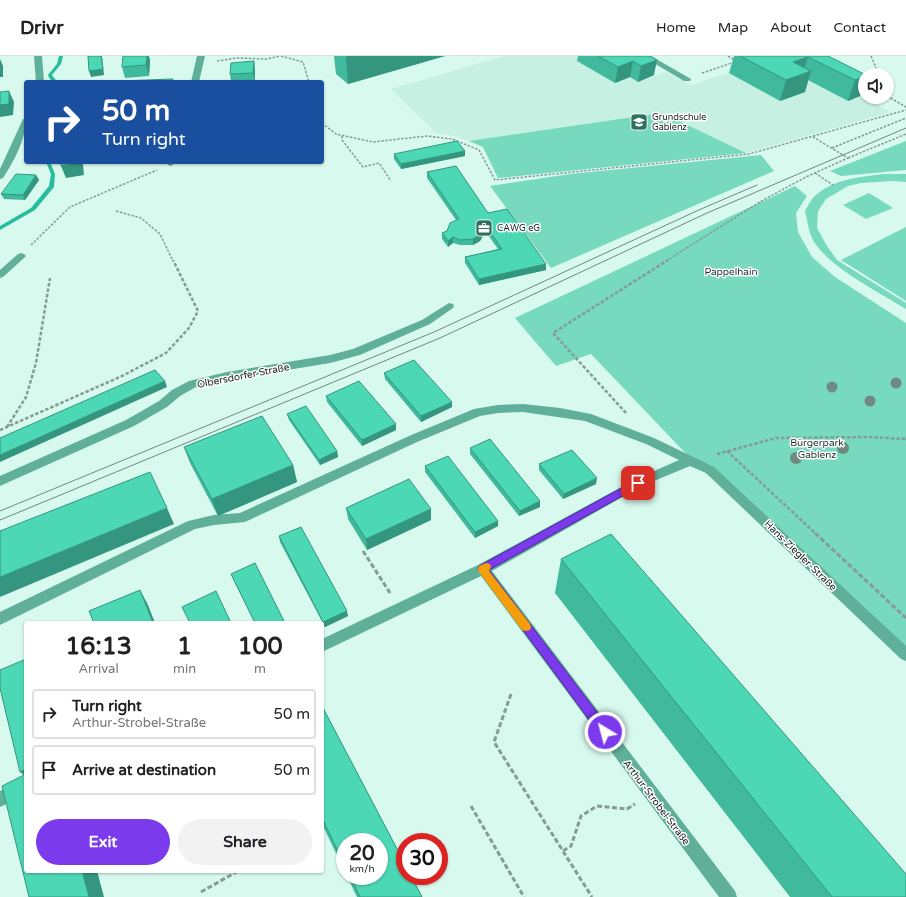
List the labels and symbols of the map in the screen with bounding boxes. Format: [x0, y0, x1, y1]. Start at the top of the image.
school or university icon: Grundschule Gablenz [629, 112, 649, 132]
place label: Grundschule Gablenz [652, 112, 706, 133]
office icon: CAWG eG [474, 218, 494, 238]
place label: CAWG eG [497, 223, 540, 234]
park label: Pappelhain [704, 266, 758, 278]
street label: Olbersdorfer Straße [196, 361, 291, 391]
park label: Bürgerpark Gablenz [790, 437, 844, 461]
pin [621, 466, 655, 500]
street label: Hans-Ziegler-Straße [762, 518, 839, 594]
position arrow [584, 711, 626, 753]
street label: Arthur-Strobel-Straße [620, 758, 692, 848]
speed limit sign: 30 [396, 833, 448, 885]

